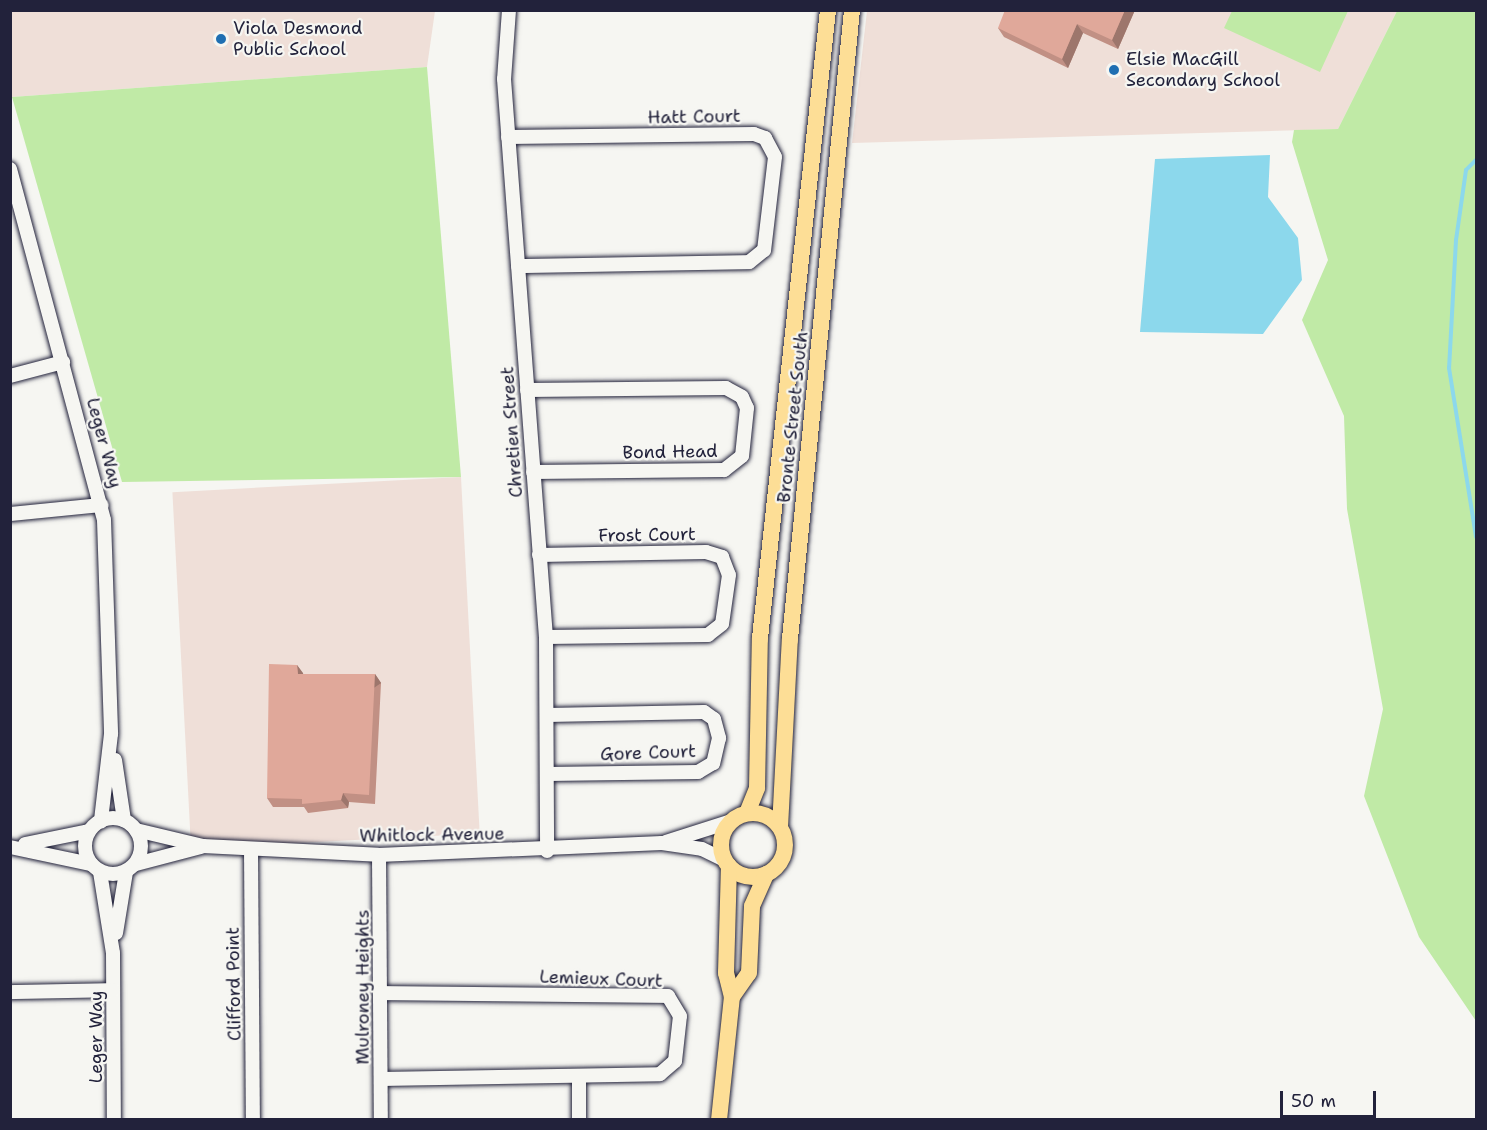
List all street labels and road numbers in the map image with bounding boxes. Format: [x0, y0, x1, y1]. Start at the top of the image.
street label: Hatt Court [647, 105, 741, 129]
street label: Bronte Street South [773, 330, 813, 504]
street label: Chretien Street [497, 366, 527, 498]
street label: Leger Way [82, 395, 126, 491]
street label: Bond Head [622, 440, 718, 464]
street label: Frost Court [598, 523, 696, 547]
street label: Gore Court [600, 741, 696, 765]
street label: Whitlock Avenue [359, 823, 505, 847]
street label: Mulroney Heights [352, 909, 374, 1065]
street label: Clifford Point [222, 927, 246, 1041]
street label: Lemieux Court [539, 966, 663, 992]
street label: Leger Way [85, 991, 107, 1083]

